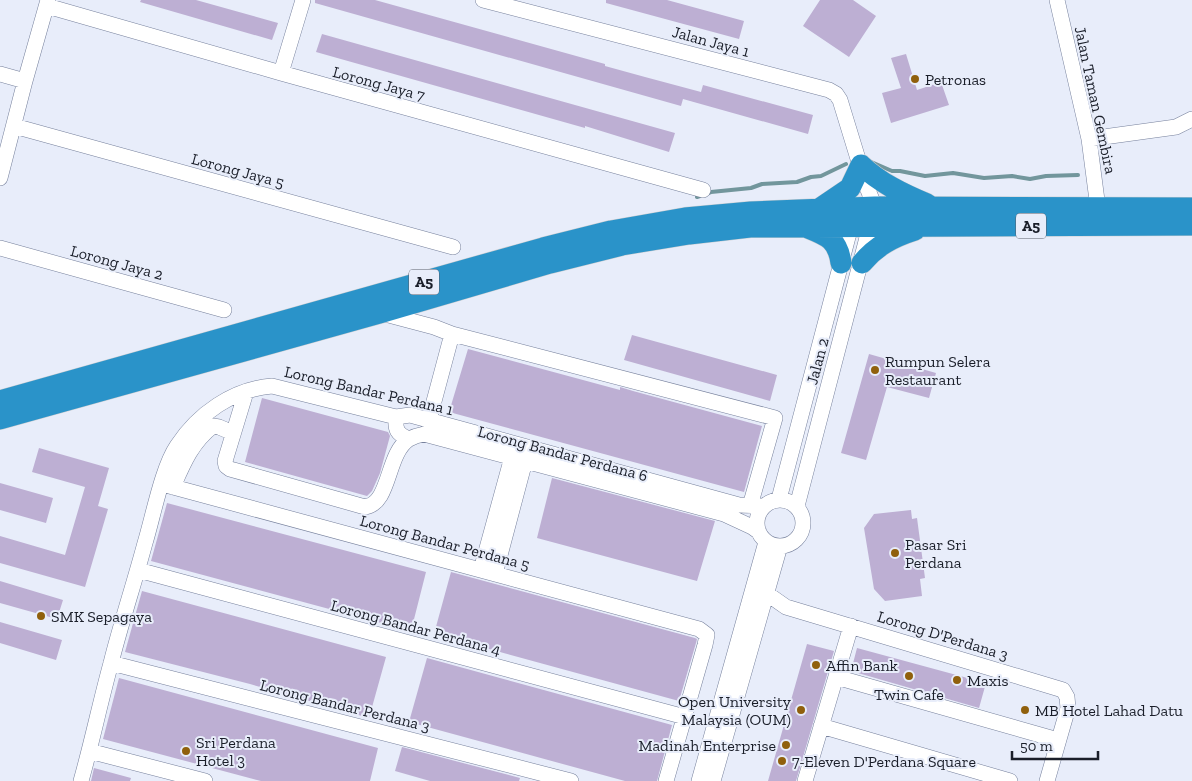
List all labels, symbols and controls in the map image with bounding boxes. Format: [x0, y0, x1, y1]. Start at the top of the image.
street label: Jalan Jaya 1 [670, 22, 751, 61]
street label: Jalan Taman Gembira [1071, 25, 1121, 176]
street label: Lorong Jaya 7 [331, 62, 427, 105]
place label: Petronas [925, 70, 986, 89]
marker: Petronas [909, 73, 921, 85]
street label: Lorong Jaya 5 [189, 149, 286, 192]
road number: A5 [1016, 214, 1046, 238]
street label: Lorong Jaya 2 [68, 241, 165, 284]
road number: A5 [409, 270, 439, 294]
street label: Jalan 2 [802, 336, 833, 387]
place label: Rumpun Selera Restaurant [885, 352, 991, 389]
street label: Lorong Bandar Perdana 1 [283, 362, 455, 419]
marker: Rumpun Selera Restaurant [869, 364, 881, 376]
street label: Lorong Bandar Perdana 6 [476, 422, 650, 485]
street label: Lorong Bandar Perdana 5 [358, 511, 532, 574]
place label: Pasar Sri Perdana [905, 535, 967, 572]
marker: Pasar Sri Perdana [889, 547, 901, 559]
street label: Lorong Bandar Perdana 4 [329, 596, 503, 659]
place label: SMK Sepagaya [51, 607, 152, 626]
street label: Lorong D'Perdana 3 [875, 607, 1011, 664]
marker: SMK Sepagaya [35, 610, 47, 622]
place label: Affin Bank [826, 656, 899, 675]
marker: Affin Bank [810, 659, 822, 671]
marker: Twin Cafe [903, 670, 915, 682]
place label: Maxis [967, 671, 1008, 690]
marker: Maxis [951, 674, 963, 686]
street label: Lorong Bandar Perdana 3 [258, 675, 432, 736]
place label: Twin Cafe [874, 685, 944, 704]
place label: Open University Malaysia (OUM) [678, 692, 792, 729]
place label: MB Hotel Lahad Datu [1035, 701, 1183, 720]
marker: Open University Malaysia (OUM) [795, 704, 807, 716]
marker: MB Hotel Lahad Datu [1019, 704, 1031, 716]
scale bar [1012, 728, 1098, 760]
place label: Sri Perdana Hotel 3 [196, 733, 276, 770]
place label: Madinah Enterprise [638, 736, 776, 755]
text: 50 m [1020, 737, 1053, 755]
marker: Madinah Enterprise [780, 739, 792, 751]
marker: Sri Perdana Hotel 3 [180, 745, 192, 757]
place label: 7-Eleven D'Perdana Square [792, 752, 976, 771]
marker: 7-Eleven D'Perdana Square [776, 755, 788, 767]

